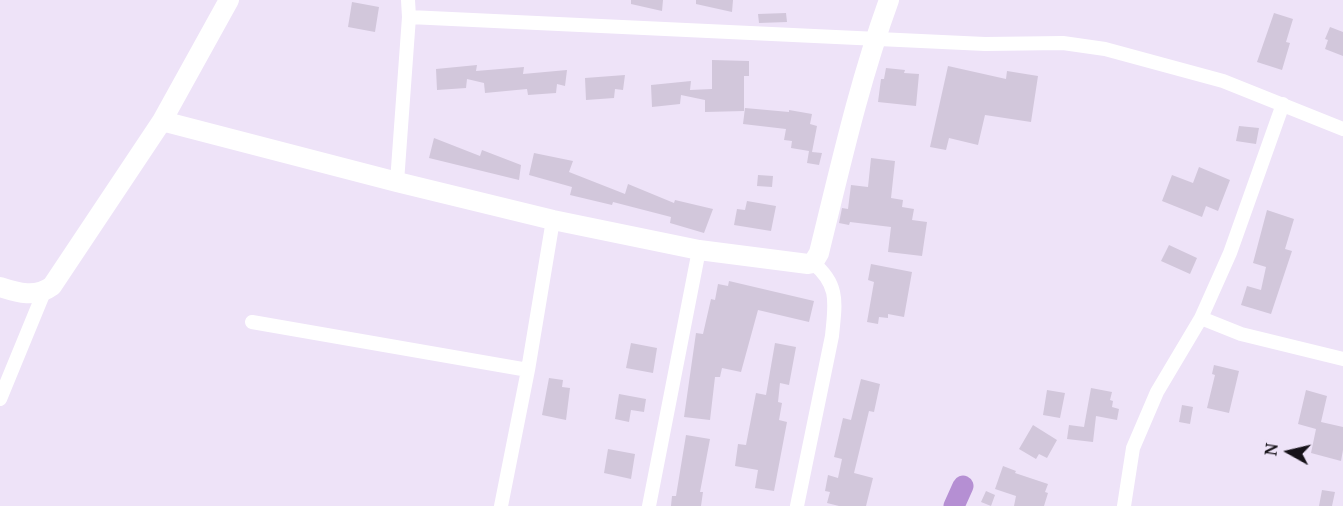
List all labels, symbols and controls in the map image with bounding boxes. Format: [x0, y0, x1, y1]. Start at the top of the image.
north arrow [1259, 422, 1319, 482]
text: N [1259, 442, 1283, 457]

